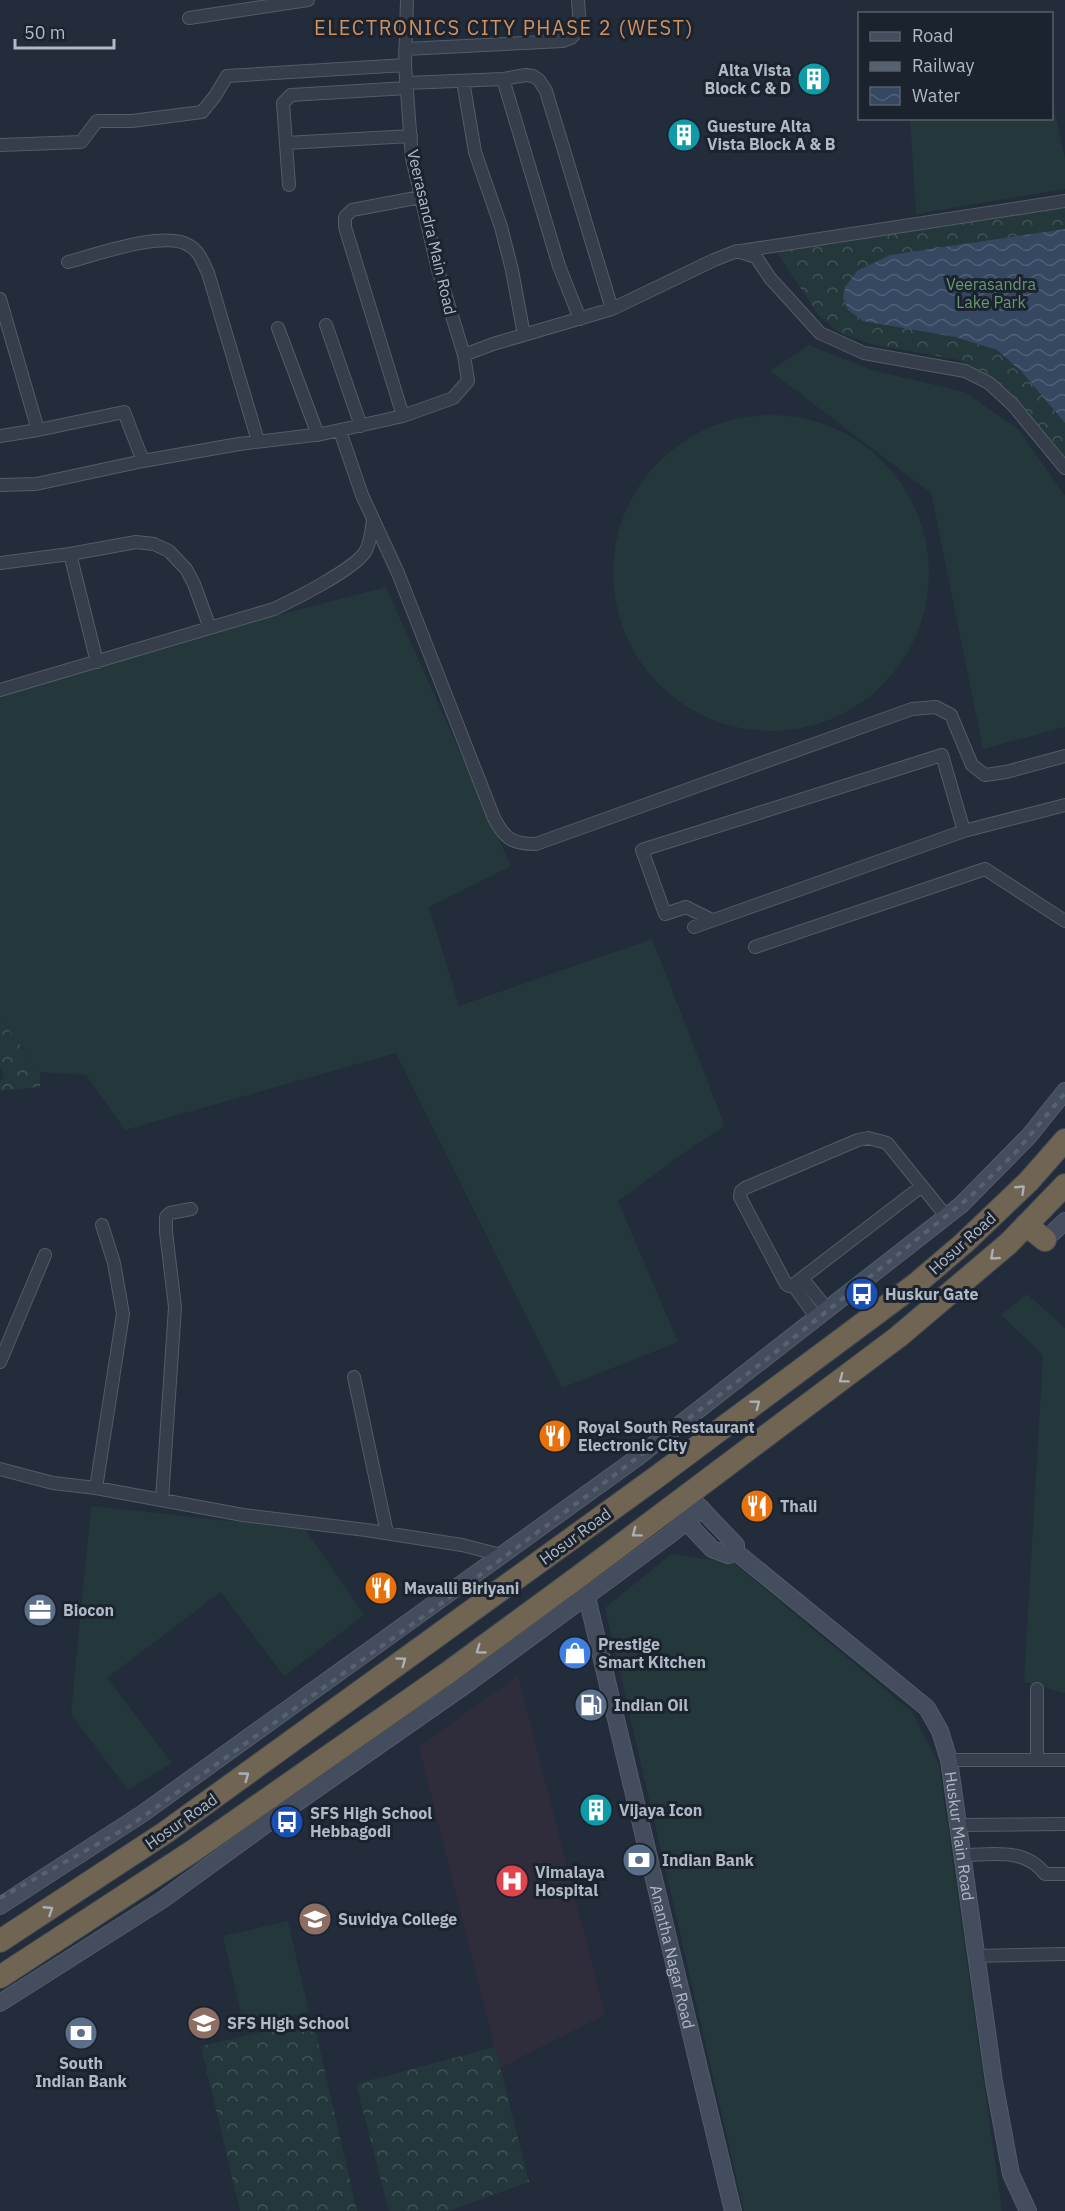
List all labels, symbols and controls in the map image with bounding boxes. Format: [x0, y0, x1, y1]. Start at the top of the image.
scale bar [15, 12, 114, 50]
legend [858, 12, 1053, 120]
district label: ELECTRONICS CITY PHASE 2 (WEST) [314, 14, 694, 41]
text: 50 m [24, 21, 66, 44]
text: Road [912, 24, 953, 47]
text: Railway [912, 54, 974, 77]
place label: Alta Vista Block C & D [705, 60, 791, 98]
building icon: Alta Vista Block C & D [796, 61, 832, 97]
text: Water [912, 84, 961, 107]
place label: Guesture Alta Vista Block A & B [707, 116, 836, 154]
building icon: Guesture Alta Vista Block A & B [666, 117, 702, 153]
street label: Veerasandra Main Road [403, 147, 461, 317]
park label: Veerasandra Lake Park [946, 274, 1037, 312]
one-way arrow [1014, 1185, 1025, 1196]
street label: Hosur Road [924, 1208, 1000, 1278]
one-way arrow [990, 1248, 1001, 1259]
bus stop icon: Huskur Gate [844, 1276, 880, 1312]
place label: Huskur Gate [885, 1284, 979, 1304]
one-way arrow [838, 1371, 849, 1382]
one-way arrow [749, 1400, 760, 1411]
place label: Royal South Restaurant Electronic City [578, 1417, 755, 1455]
restaurant icon: Royal South Restaurant Electronic City [537, 1418, 573, 1454]
restaurant icon: Thali [739, 1488, 775, 1524]
place label: Thali [780, 1496, 817, 1516]
street label: Hosur Road [535, 1503, 615, 1569]
one-way arrow [632, 1526, 643, 1537]
restaurant icon: Mavalli Biriyani [363, 1570, 399, 1606]
place label: Mavalli Biriyani [404, 1578, 519, 1598]
office icon: Biocon [22, 1592, 58, 1628]
place label: Biocon [63, 1600, 114, 1620]
place label: Prestige Smart Kitchen [598, 1634, 706, 1672]
shop icon: Prestige Smart Kitchen [557, 1635, 593, 1671]
one-way arrow [475, 1642, 486, 1653]
one-way arrow [396, 1657, 407, 1668]
fuel station icon: Indian Oil [573, 1687, 609, 1723]
place label: Indian Oil [614, 1695, 688, 1715]
street label: Huskur Main Road [941, 1770, 979, 1902]
one-way arrow [238, 1772, 249, 1783]
street label: Hosur Road [141, 1789, 221, 1853]
building icon: Vijaya Icon [578, 1792, 614, 1828]
place label: Vijaya Icon [619, 1800, 702, 1820]
place label: SFS High School Hebbagodi [310, 1803, 432, 1841]
bus stop icon: SFS High School Hebbagodi [269, 1804, 305, 1840]
bank icon: Indian Bank [621, 1842, 657, 1878]
place label: Indian Bank [662, 1850, 754, 1870]
place label: Vimalaya Hospital [535, 1862, 605, 1900]
hospital icon: Vimalaya Hospital [494, 1863, 530, 1899]
street label: Anantha Nagar Road [646, 1883, 699, 2031]
school or university icon: Suvidya College [297, 1901, 333, 1937]
one-way arrow [43, 1905, 53, 1917]
place label: Suvidya College [338, 1909, 457, 1929]
school or university icon: SFS High School [186, 2005, 222, 2041]
place label: SFS High School [227, 2013, 349, 2033]
bank icon: South Indian Bank [63, 2015, 99, 2051]
place label: South Indian Bank [35, 2053, 128, 2091]

